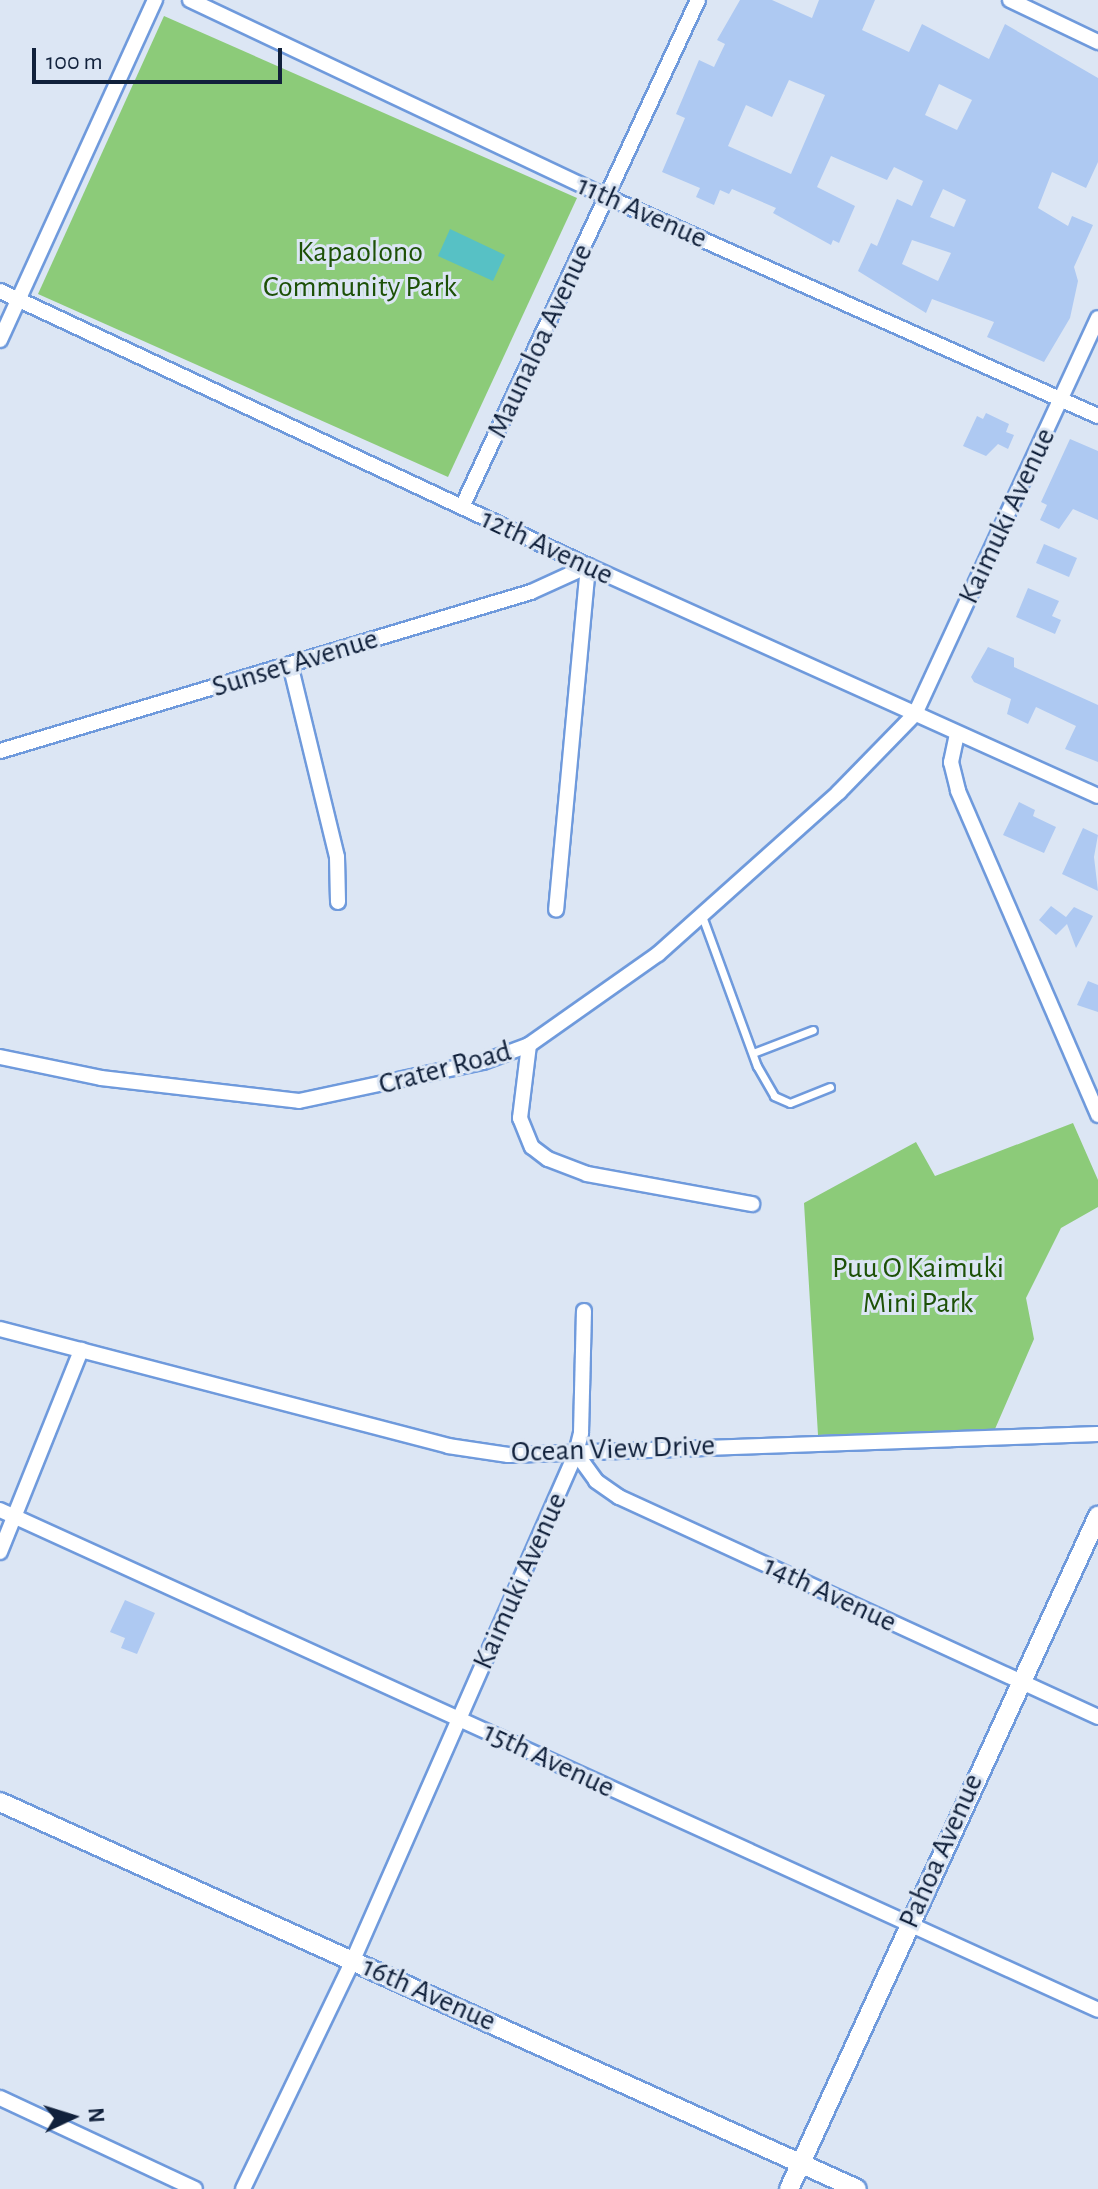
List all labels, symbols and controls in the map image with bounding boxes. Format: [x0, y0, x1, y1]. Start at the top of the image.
scale bar [36, 32, 286, 82]
text: 100 m [46, 50, 103, 74]
street label: 11th Avenue [572, 167, 712, 257]
park label: Kapaolono Community Park [263, 234, 457, 304]
street label: Maunaloa Avenue [479, 238, 601, 444]
street label: Kaimuki Avenue [951, 422, 1063, 610]
street label: 12th Avenue [475, 501, 619, 593]
street label: Sunset Avenue [208, 621, 382, 705]
street label: Crater Road [375, 1033, 515, 1103]
park label: Puu O Kaimuki Mini Park [832, 1250, 1004, 1320]
street label: Ocean View Drive [510, 1427, 716, 1471]
street label: Kaimuki Avenue [465, 1487, 575, 1675]
street label: 14th Avenue [758, 1548, 902, 1640]
street label: 15th Avenue [478, 1714, 620, 1806]
street label: Pahoa Avenue [891, 1768, 991, 1934]
street label: 16th Avenue [357, 1949, 501, 2039]
north arrow [32, 2077, 112, 2157]
text: N [84, 2107, 107, 2124]

